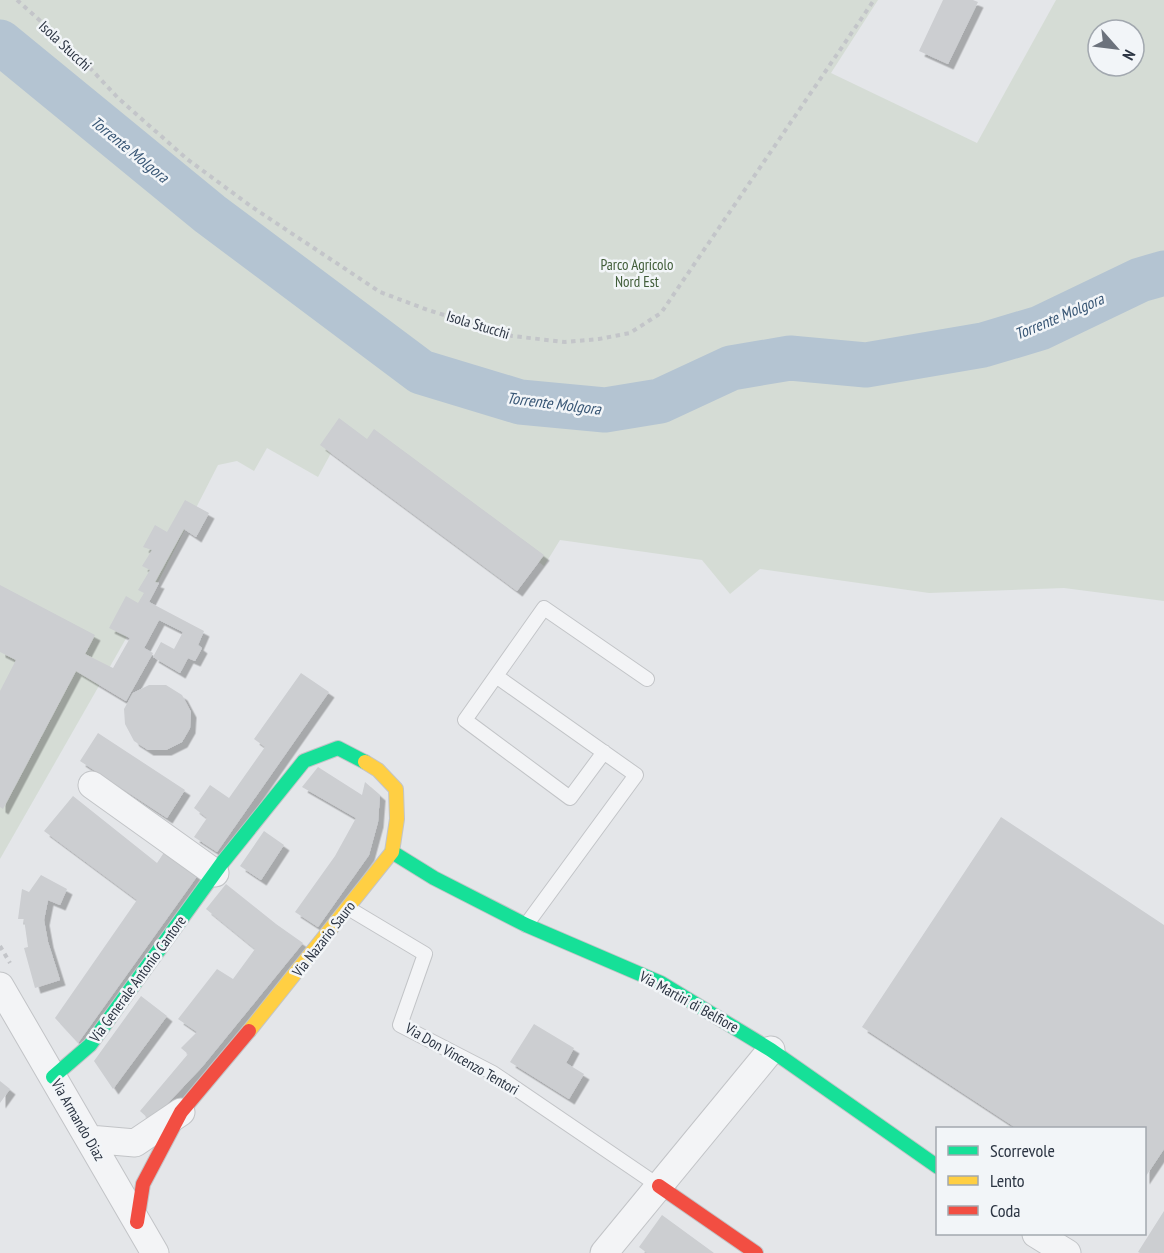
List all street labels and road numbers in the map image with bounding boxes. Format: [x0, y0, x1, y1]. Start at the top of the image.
street label: Isola Stucchi [35, 17, 96, 75]
street label: Isola Stucchi [444, 306, 512, 343]
street label: Via Nazario Sauro [287, 897, 359, 981]
street label: Via Generale Antonio Cantore [85, 912, 190, 1047]
street label: Via Martiri di Belfiore [636, 966, 742, 1037]
street label: Via Don Vincenzo Tentori [401, 1018, 522, 1099]
street label: Via Armando Diaz [47, 1075, 109, 1164]

